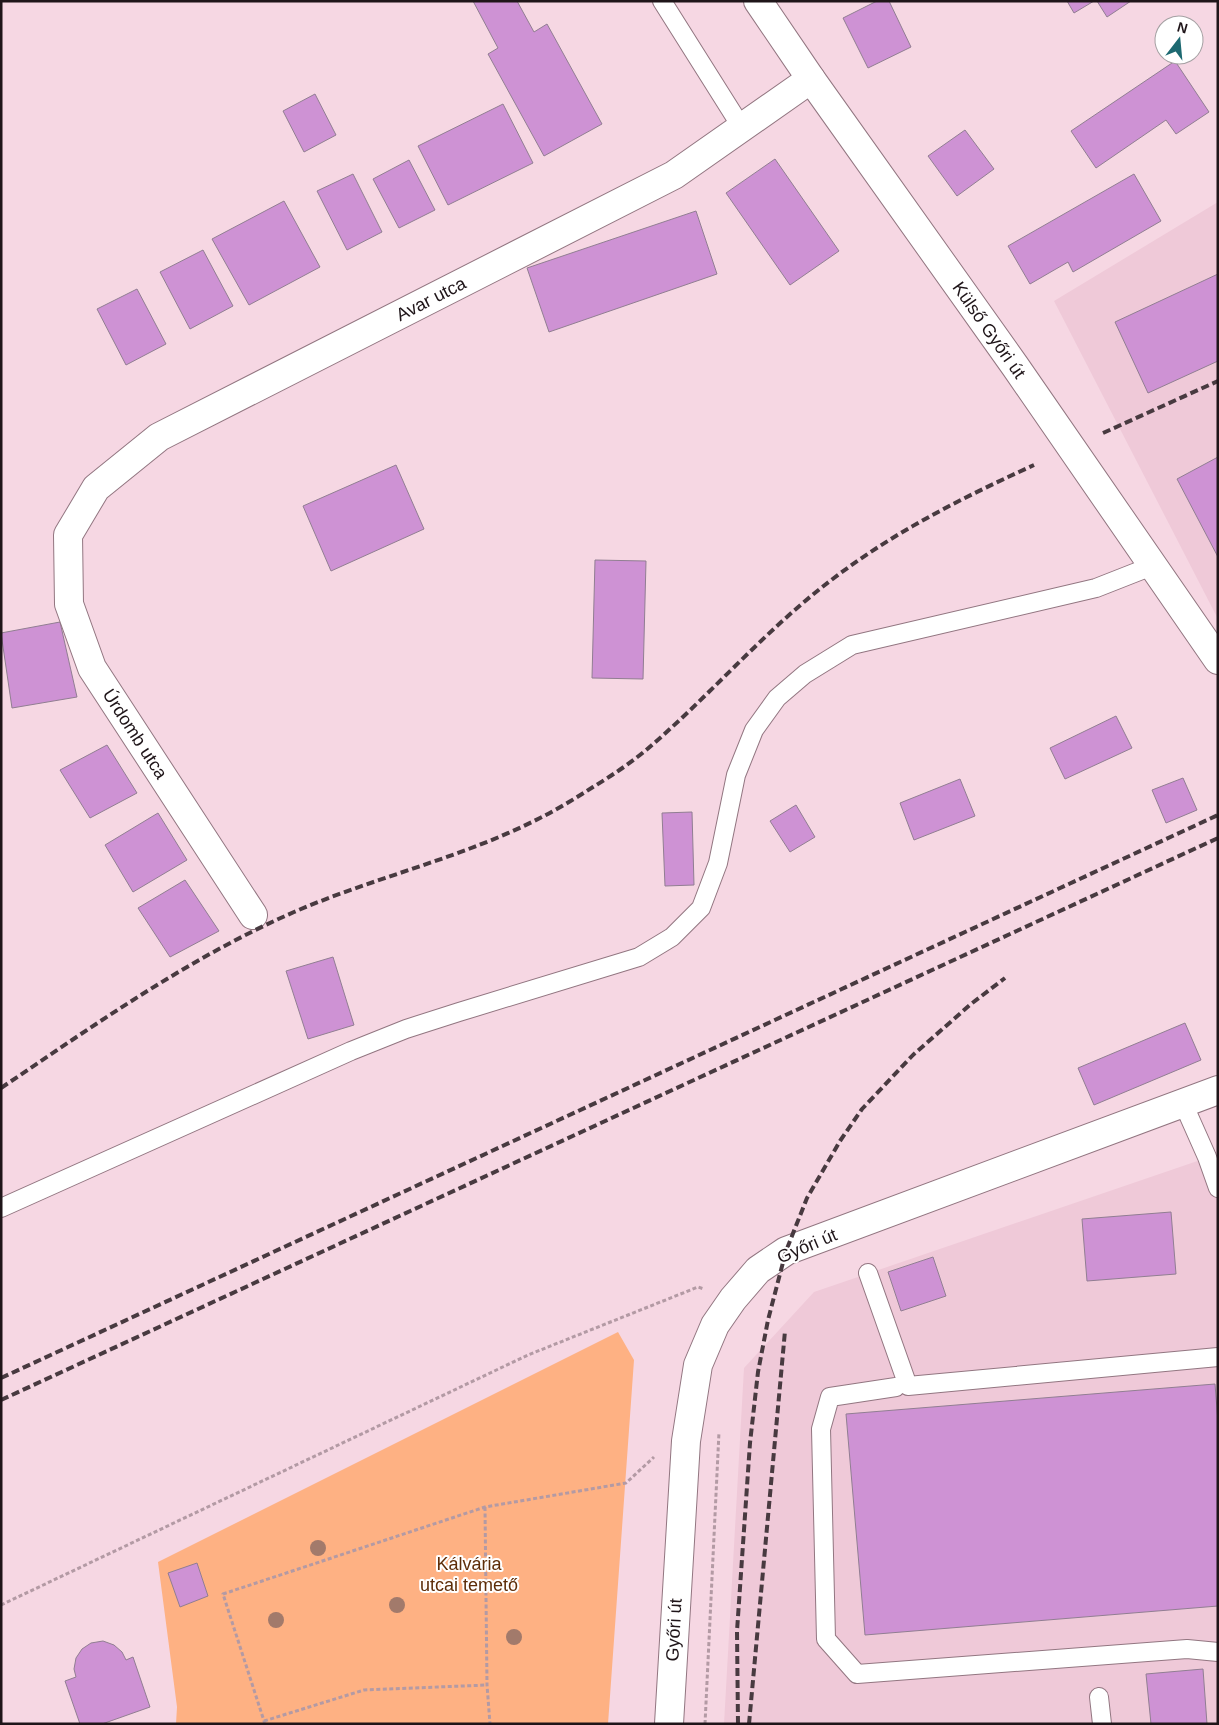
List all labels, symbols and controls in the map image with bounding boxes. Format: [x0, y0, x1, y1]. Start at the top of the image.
north arrow [1154, 15, 1204, 65]
text: N [1176, 18, 1190, 37]
street label: Avar utca [393, 272, 470, 325]
street label: Külső Győri út [948, 278, 1030, 382]
street label: Úrdomb utca [99, 685, 173, 783]
street label: Győri út [774, 1224, 840, 1268]
park label: Kálvária utcai temető [420, 1554, 518, 1595]
street label: Győri út [662, 1598, 686, 1662]

